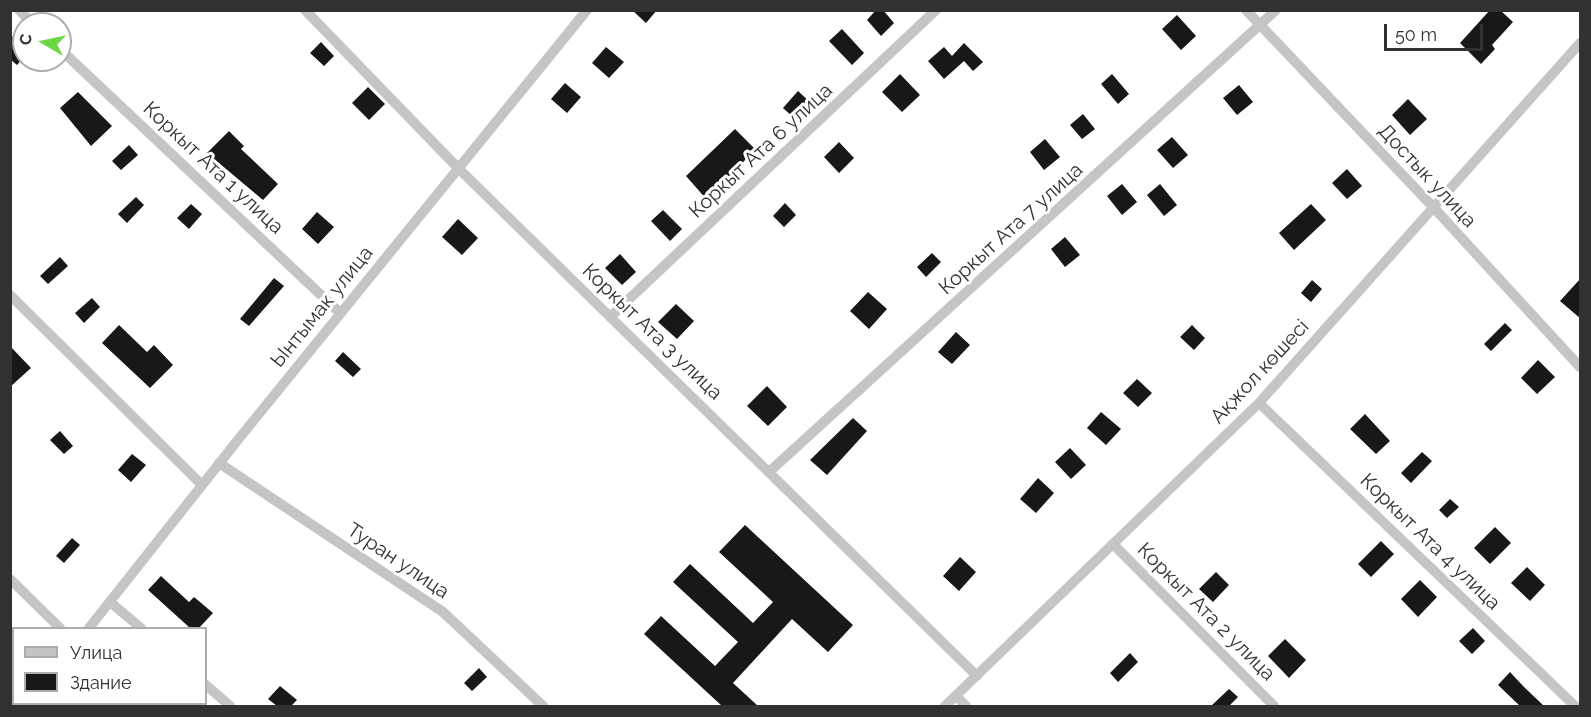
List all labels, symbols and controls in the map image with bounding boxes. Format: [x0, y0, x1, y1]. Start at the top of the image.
north arrow [12, 12, 72, 72]
scale bar [1387, 12, 1486, 50]
text: 50 m [1395, 24, 1437, 45]
text: С [15, 33, 36, 46]
street label: Коркыт Ата 6 улица [685, 79, 837, 223]
street label: Коркыт Ата 1 улица [138, 97, 288, 239]
street label: Достык улица [1373, 119, 1481, 233]
street label: Коркыт Ата 7 улица [934, 158, 1088, 300]
street label: Ынтымак улица [266, 242, 378, 372]
street label: Коркыт Ата 3 улица [577, 259, 727, 405]
street label: Ақжол көшесі [1206, 315, 1314, 429]
street label: Коркыт Ата 4 улица [1355, 469, 1505, 615]
street label: Туран улица [342, 518, 454, 604]
street label: Коркыт Ата 2 улица [1132, 538, 1280, 686]
legend [12, 627, 207, 705]
text: Улица [70, 642, 122, 663]
text: Здание [70, 672, 132, 693]

